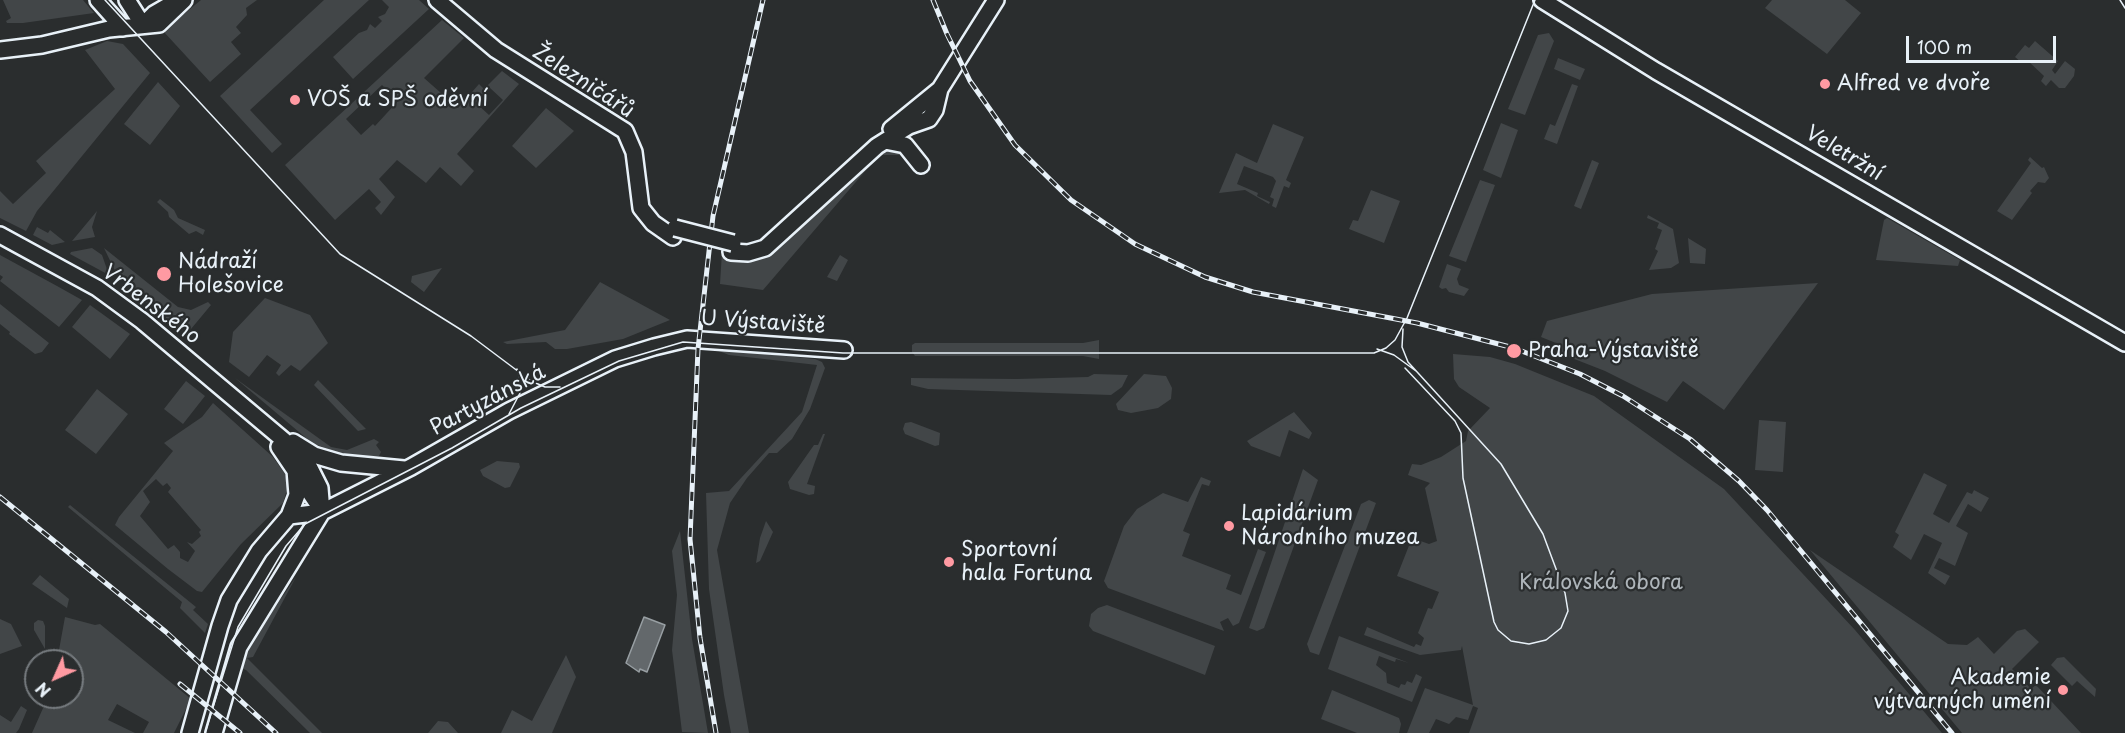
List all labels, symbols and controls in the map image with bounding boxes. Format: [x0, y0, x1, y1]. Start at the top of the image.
scale bar [1909, 24, 2059, 62]
text: 100 m [1917, 33, 1972, 60]
street label: Železničářů [528, 40, 638, 124]
place label: Alfred ve dvoře [1837, 71, 1990, 97]
marker: Alfred ve dvoře [1818, 77, 1832, 91]
place label: VOŠ a SPŠ oděvní [307, 87, 488, 113]
marker: VOŠ a SPŠ oděvní [288, 93, 302, 107]
street label: Veletržní [1800, 121, 1888, 187]
place label: Nádraží Holešovice [178, 249, 284, 299]
street label: Vrbenského [97, 260, 205, 350]
marker: Nádraží Holešovice [155, 265, 173, 283]
street label: U Výstaviště [700, 306, 826, 340]
place label: Praha-Výstaviště [1528, 338, 1699, 364]
marker: Praha-Výstaviště [1505, 342, 1523, 360]
street label: Partyzánská [426, 360, 550, 442]
place label: Lapidárium Národního muzea [1241, 501, 1419, 551]
marker: Lapidárium Národního muzea [1222, 519, 1236, 533]
place label: Sportovní hala Fortuna [961, 537, 1092, 587]
marker: Sportovní hala Fortuna [942, 555, 956, 569]
park label: Královská obora [1519, 570, 1683, 596]
north arrow [24, 649, 84, 709]
place label: Akademie výtvarných umění [1873, 665, 2051, 715]
text: N [30, 677, 56, 703]
marker: Akademie výtvarných umění [2056, 683, 2070, 697]

